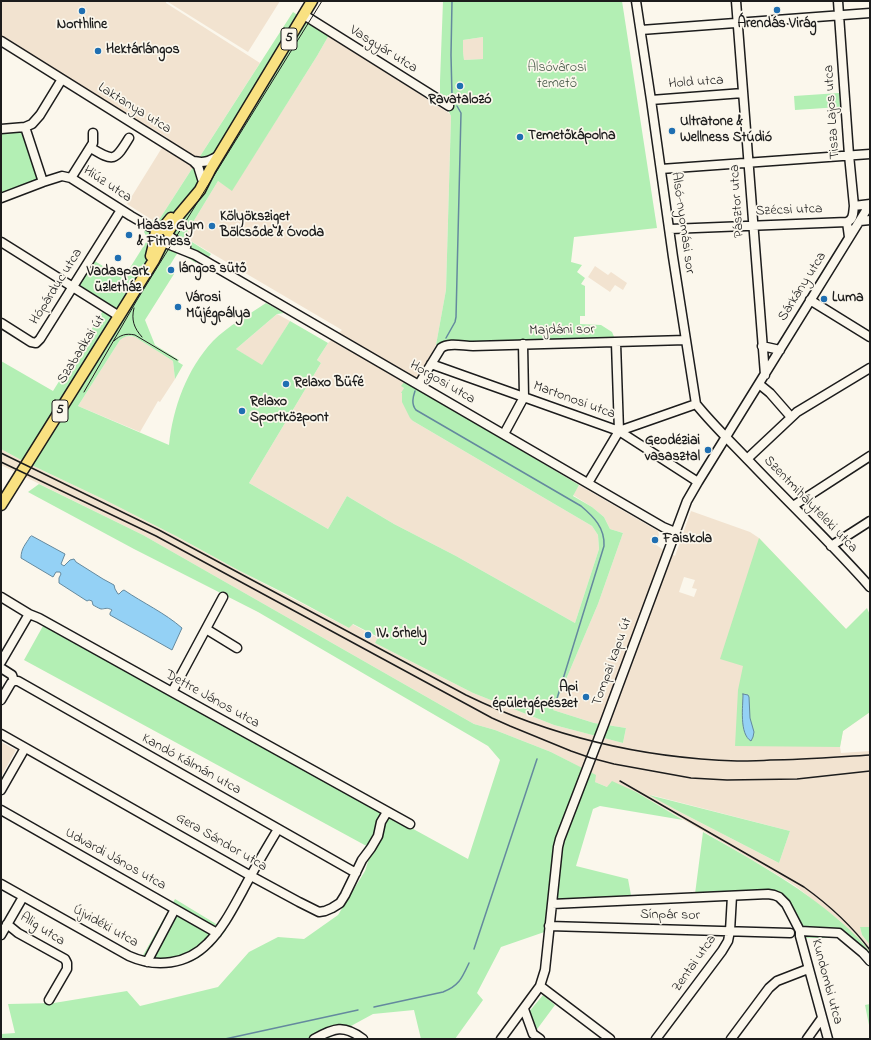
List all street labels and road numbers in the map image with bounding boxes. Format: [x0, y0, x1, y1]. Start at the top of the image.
street label: Vasgyár utca [346, 23, 420, 77]
road number: 5 [281, 28, 297, 50]
street label: Tisza Lajos utca [821, 64, 845, 160]
street label: Hold utca [668, 73, 724, 93]
street label: Laktanya utca [94, 80, 174, 138]
street label: Hiúz utca [80, 163, 134, 207]
street label: Pásztor utca [727, 164, 749, 238]
street label: Alsó-nyomási sor [667, 171, 697, 275]
street label: Szécsi utca [755, 201, 823, 221]
street label: Hópárduc utca [27, 246, 87, 328]
street label: Sárkány utca [775, 249, 831, 325]
street label: Szabadkai út [54, 313, 110, 387]
street label: Majdáni sor [529, 322, 595, 340]
street label: Horgosi utca [406, 357, 478, 409]
street label: Martonosi utca [531, 378, 617, 424]
road number: 5 [52, 400, 68, 422]
street label: Szentmihályteleki utca [759, 453, 861, 557]
street label: Tompai kapu út [589, 616, 637, 708]
street label: Dettre János utca [162, 667, 262, 733]
street label: Kandó Kálmán utca [138, 731, 244, 799]
street label: Gera Sándor utca [172, 810, 270, 876]
street label: Udvardi János utca [61, 825, 169, 895]
street label: Újvidéki utca [69, 902, 141, 952]
street label: Sínpár sor [640, 907, 700, 925]
street label: Alig utca [16, 910, 68, 950]
street label: Zentai utca [669, 932, 721, 996]
street label: Kundombi utca [807, 938, 845, 1026]

